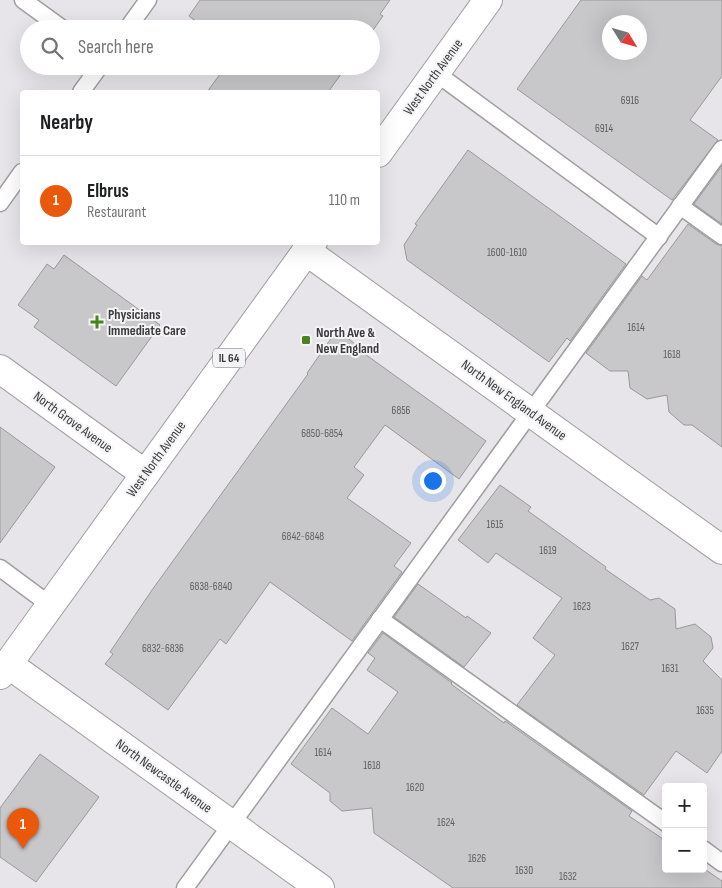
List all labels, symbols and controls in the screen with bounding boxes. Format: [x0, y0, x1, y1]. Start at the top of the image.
north arrow [602, 15, 647, 60]
search box [20, 20, 380, 75]
icon: search [38, 34, 66, 62]
text: Search here [78, 36, 154, 59]
street label: West North Avenue [400, 36, 466, 118]
house number: 6916 [621, 94, 639, 107]
text: Nearby [40, 110, 93, 135]
house number: 6914 [595, 122, 613, 135]
text: Elbrus [87, 180, 129, 203]
text: 1 [53, 191, 59, 210]
text: 110 m [329, 191, 360, 210]
text: Restaurant [87, 203, 146, 222]
house number: 1600-1610 [487, 246, 527, 259]
place label: Physicians Immediate Care [108, 306, 186, 339]
marker: Physicians Immediate Care [90, 315, 104, 329]
house number: 1614 [627, 321, 645, 334]
place label: North Ave & New England [316, 324, 379, 357]
marker: North Ave & New England [300, 334, 312, 346]
road number: IL 64 [213, 348, 245, 368]
house number: 1618 [663, 348, 681, 361]
street label: North New England Avenue [458, 356, 570, 444]
street label: North Grove Avenue [30, 388, 116, 456]
house number: 6856 [392, 404, 411, 417]
street label: West North Avenue [123, 418, 189, 500]
house number: 6850-6854 [301, 427, 343, 440]
your location [420, 468, 446, 494]
house number: 1615 [487, 518, 503, 531]
house number: 6842-6848 [282, 530, 324, 543]
house number: 1619 [539, 544, 557, 557]
house number: 6838-6840 [190, 580, 232, 593]
house number: 1623 [573, 600, 591, 613]
house number: 1627 [621, 640, 639, 653]
house number: 6832-6836 [142, 642, 184, 655]
house number: 1631 [661, 662, 679, 675]
house number: 1635 [696, 704, 714, 717]
street label: North Newcastle Avenue [113, 735, 215, 817]
house number: 1614 [314, 746, 332, 759]
house number: 1618 [363, 759, 381, 772]
house number: 1620 [406, 781, 424, 794]
map controls [662, 783, 707, 873]
button: + [662, 783, 707, 828]
pin: 1 [7, 808, 39, 849]
house number: 1624 [437, 816, 455, 829]
button: − [662, 828, 707, 873]
house number: 1626 [468, 852, 486, 865]
house number: 1630 [515, 864, 533, 877]
house number: 1632 [559, 870, 577, 883]

